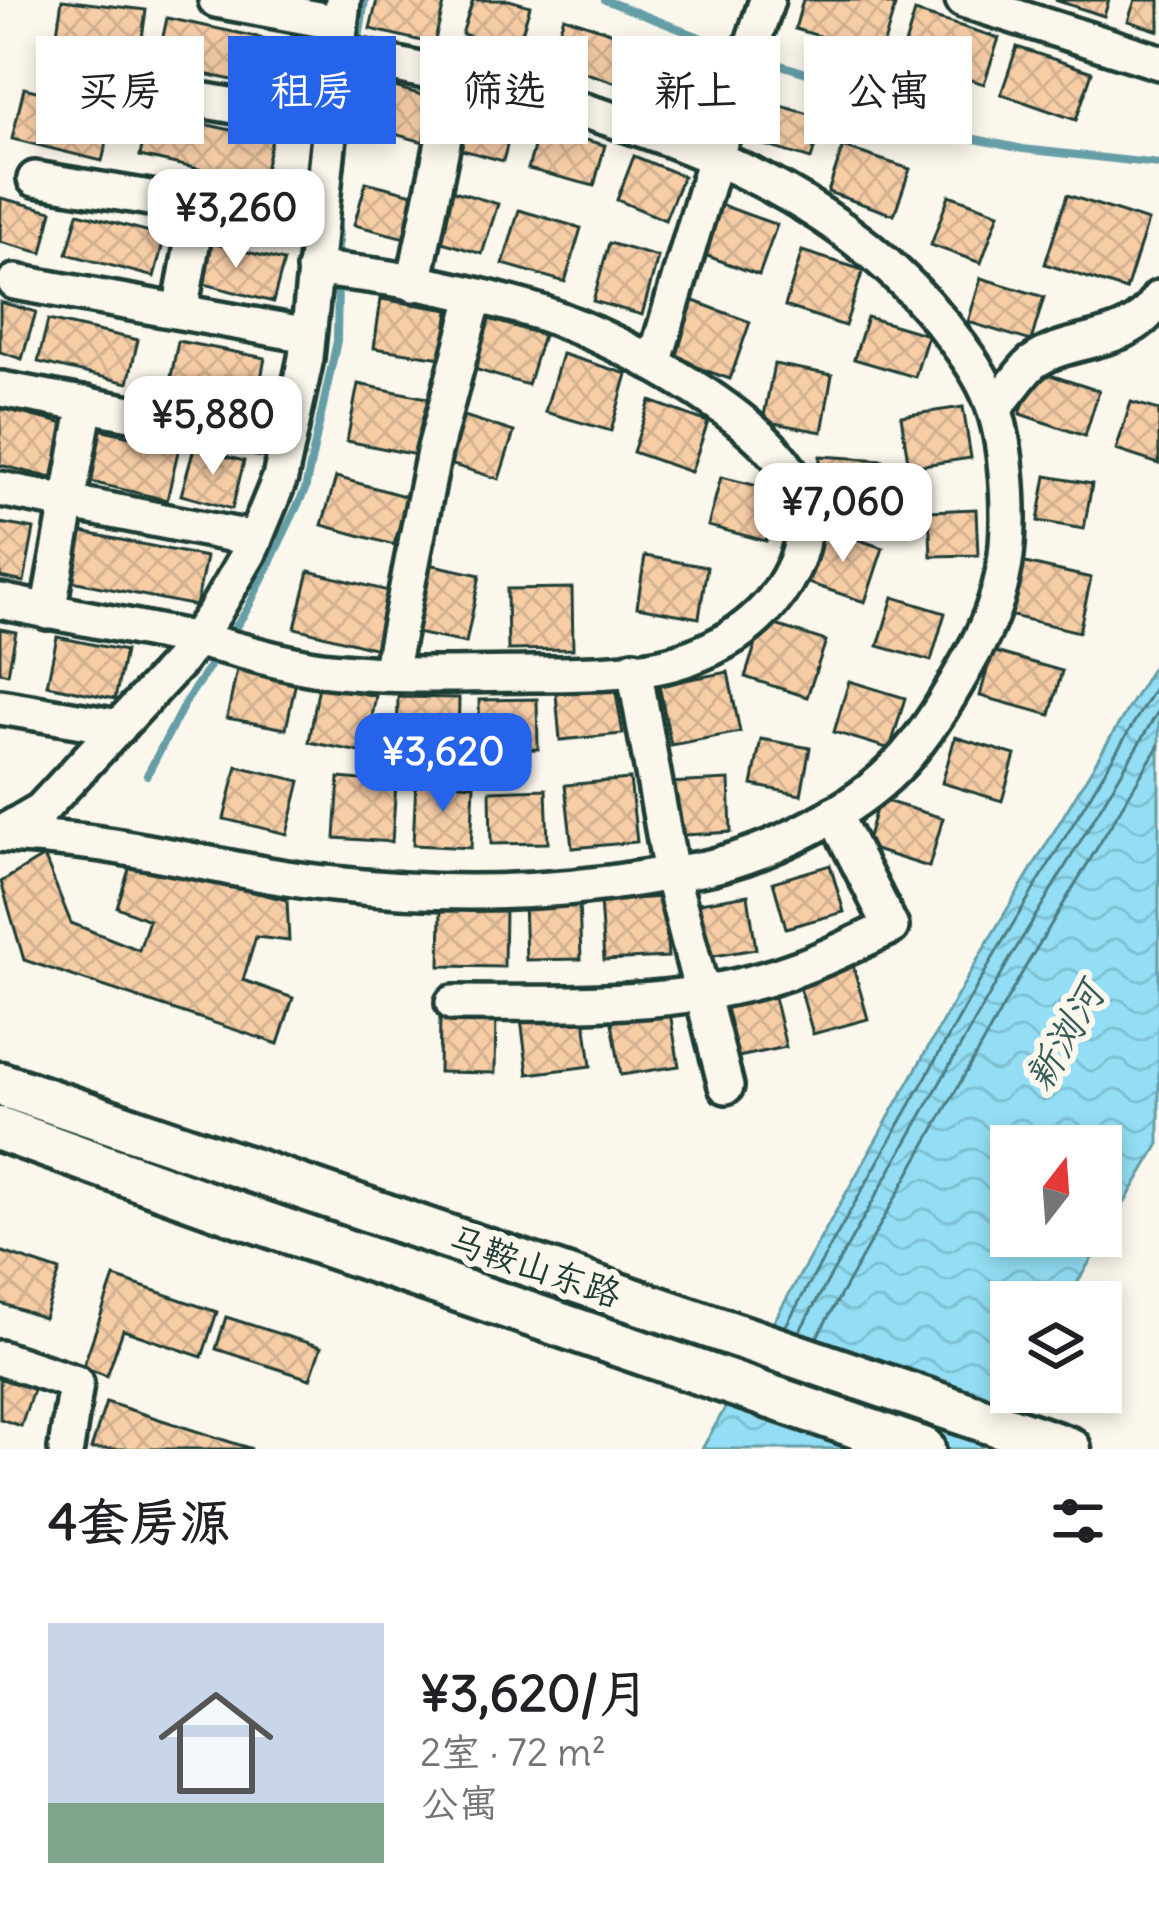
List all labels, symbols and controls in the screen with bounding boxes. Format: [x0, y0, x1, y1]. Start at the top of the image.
chip: 买房 [36, 36, 204, 144]
chip: 租房 [228, 36, 396, 144]
chip: 筛选 [420, 36, 588, 144]
chip: 新上 [612, 36, 780, 144]
chip: 公寓 [804, 36, 972, 144]
pin: ¥3,260 [138, 169, 334, 271]
text: ¥3,260 [175, 183, 297, 232]
pin: ¥5,880 [115, 376, 311, 478]
text: ¥5,880 [151, 390, 275, 439]
pin: ¥7,060 [745, 463, 941, 565]
text: ¥7,060 [781, 477, 905, 526]
pin: ¥3,620 [345, 713, 541, 815]
text: ¥3,620 [382, 727, 504, 776]
water label: 新浏河 [1014, 968, 1118, 1099]
north arrow [990, 1125, 1122, 1257]
map controls [990, 1125, 1122, 1413]
street label: 马鞍山东路 [442, 1216, 627, 1317]
button: layers [990, 1281, 1122, 1413]
icon: filters [1045, 1488, 1111, 1554]
text: 4套房源 [48, 1490, 230, 1554]
text: ¥3,620/月 [420, 1661, 649, 1725]
icon: home [144, 1671, 288, 1815]
text: 2室 · 72 m² [420, 1728, 606, 1777]
text: 公寓 [420, 1779, 498, 1828]

